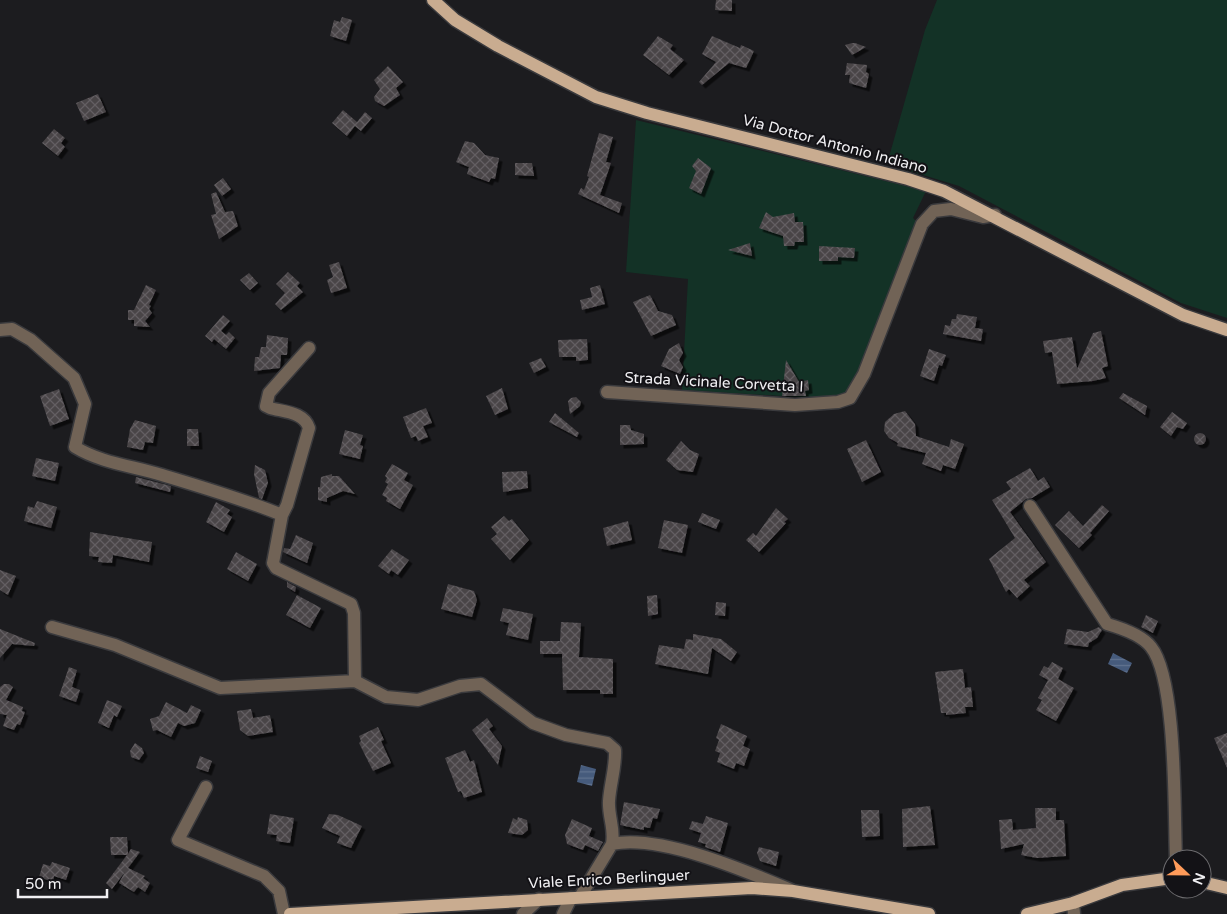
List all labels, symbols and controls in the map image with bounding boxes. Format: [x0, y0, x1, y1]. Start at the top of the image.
street label: Via Dottor Antonio Indiano [741, 111, 929, 177]
street label: Strada Vicinale Corvetta I [624, 368, 804, 396]
north arrow [1162, 849, 1212, 899]
scale bar [18, 866, 106, 898]
street label: Viale Enrico Berlinguer [528, 866, 690, 892]
text: N [1189, 870, 1209, 887]
text: 50 m [25, 875, 62, 893]

